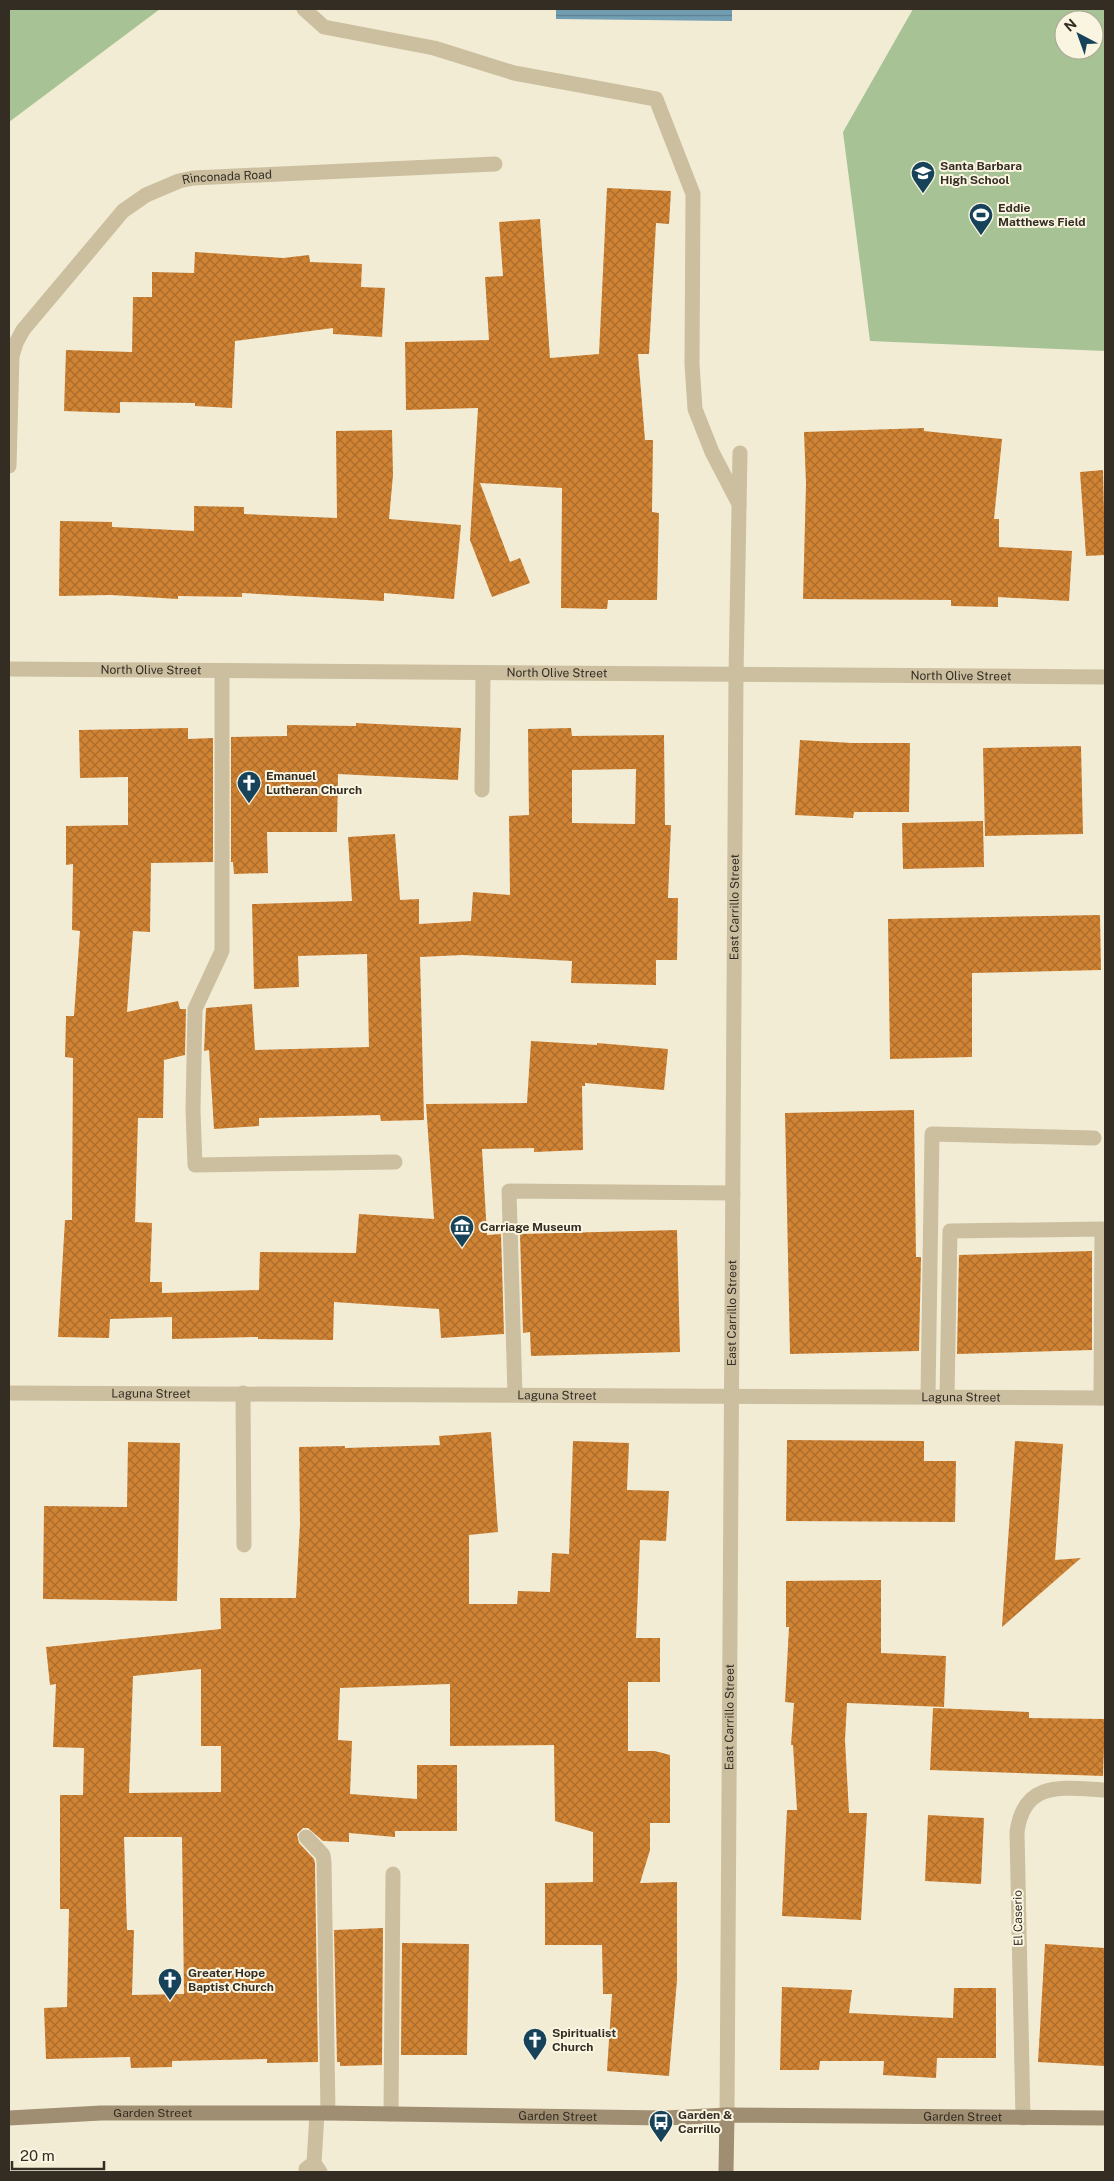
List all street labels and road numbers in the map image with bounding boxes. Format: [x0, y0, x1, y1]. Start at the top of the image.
street label: Rinconada Road [181, 167, 272, 187]
street label: North Olive Street [101, 663, 202, 677]
street label: North Olive Street [507, 666, 608, 680]
street label: North Olive Street [911, 669, 1012, 683]
street label: East Carrillo Street [727, 853, 742, 960]
street label: East Carrillo Street [725, 1259, 739, 1366]
street label: Laguna Street [111, 1386, 191, 1401]
street label: Laguna Street [517, 1388, 597, 1403]
street label: Laguna Street [921, 1390, 1001, 1405]
street label: East Carrillo Street [722, 1663, 737, 1770]
street label: El Caserio [1011, 1890, 1025, 1946]
street label: Garden Street [113, 2106, 193, 2120]
street label: Garden Street [518, 2109, 598, 2124]
street label: Garden Street [923, 2110, 1003, 2124]

